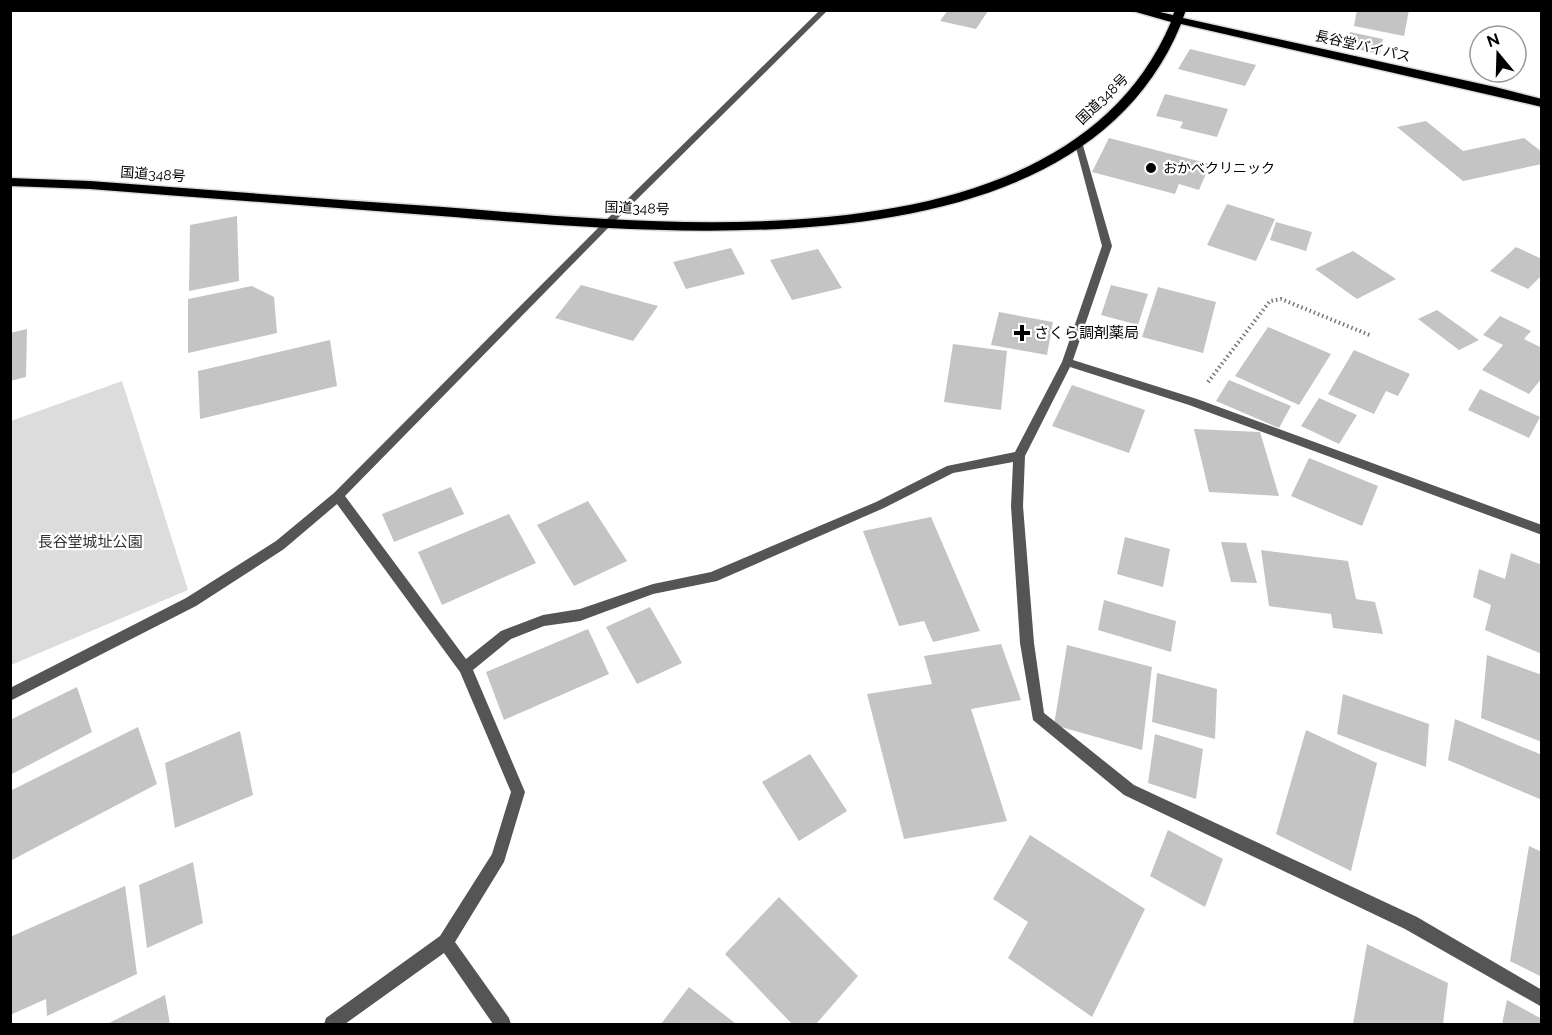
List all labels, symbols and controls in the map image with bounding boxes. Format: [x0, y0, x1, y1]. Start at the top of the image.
north arrow [1468, 24, 1528, 84]
street label: 長谷堂バイパス [1314, 27, 1412, 65]
text: N [1484, 29, 1502, 51]
street label: 国道348号 [1073, 71, 1131, 127]
place label: おかべクリニック [1163, 160, 1275, 176]
marker: おかべクリニック [1144, 161, 1158, 175]
street label: 国道348号 [120, 164, 186, 184]
street label: 国道348号 [604, 199, 670, 217]
place label: さくら調剤薬局 [1034, 324, 1139, 342]
marker: さくら調剤薬局 [1015, 326, 1029, 340]
park label: 長谷堂城址公園 [37, 533, 143, 551]

